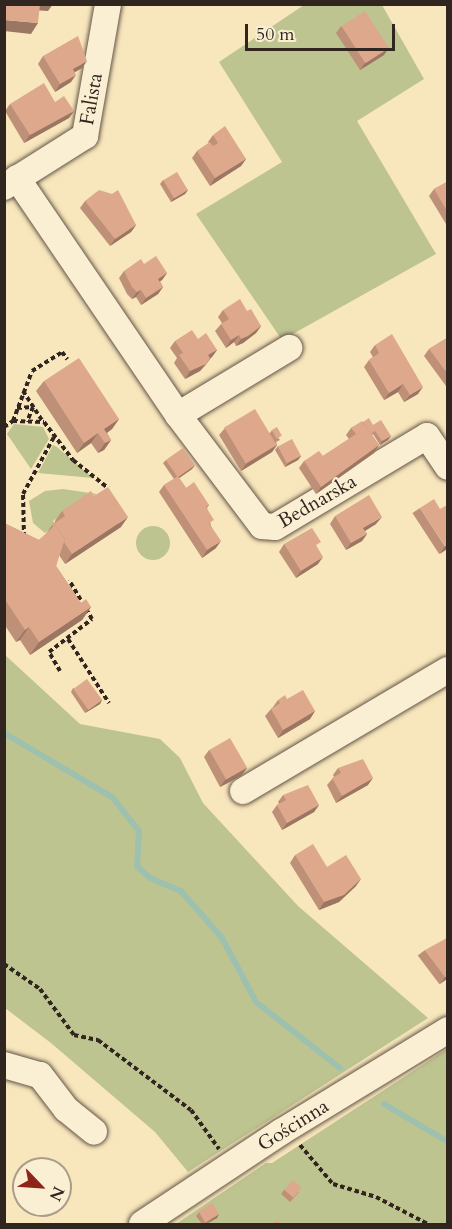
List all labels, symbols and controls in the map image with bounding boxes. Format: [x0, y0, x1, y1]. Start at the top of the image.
scale bar [248, 12, 398, 50]
text: 50 m [256, 22, 295, 47]
street label: Falista [75, 71, 107, 127]
street label: Bednarska [273, 469, 361, 533]
street label: Gościnna [253, 1094, 333, 1156]
north arrow [12, 1157, 72, 1217]
text: N [44, 1183, 69, 1205]

